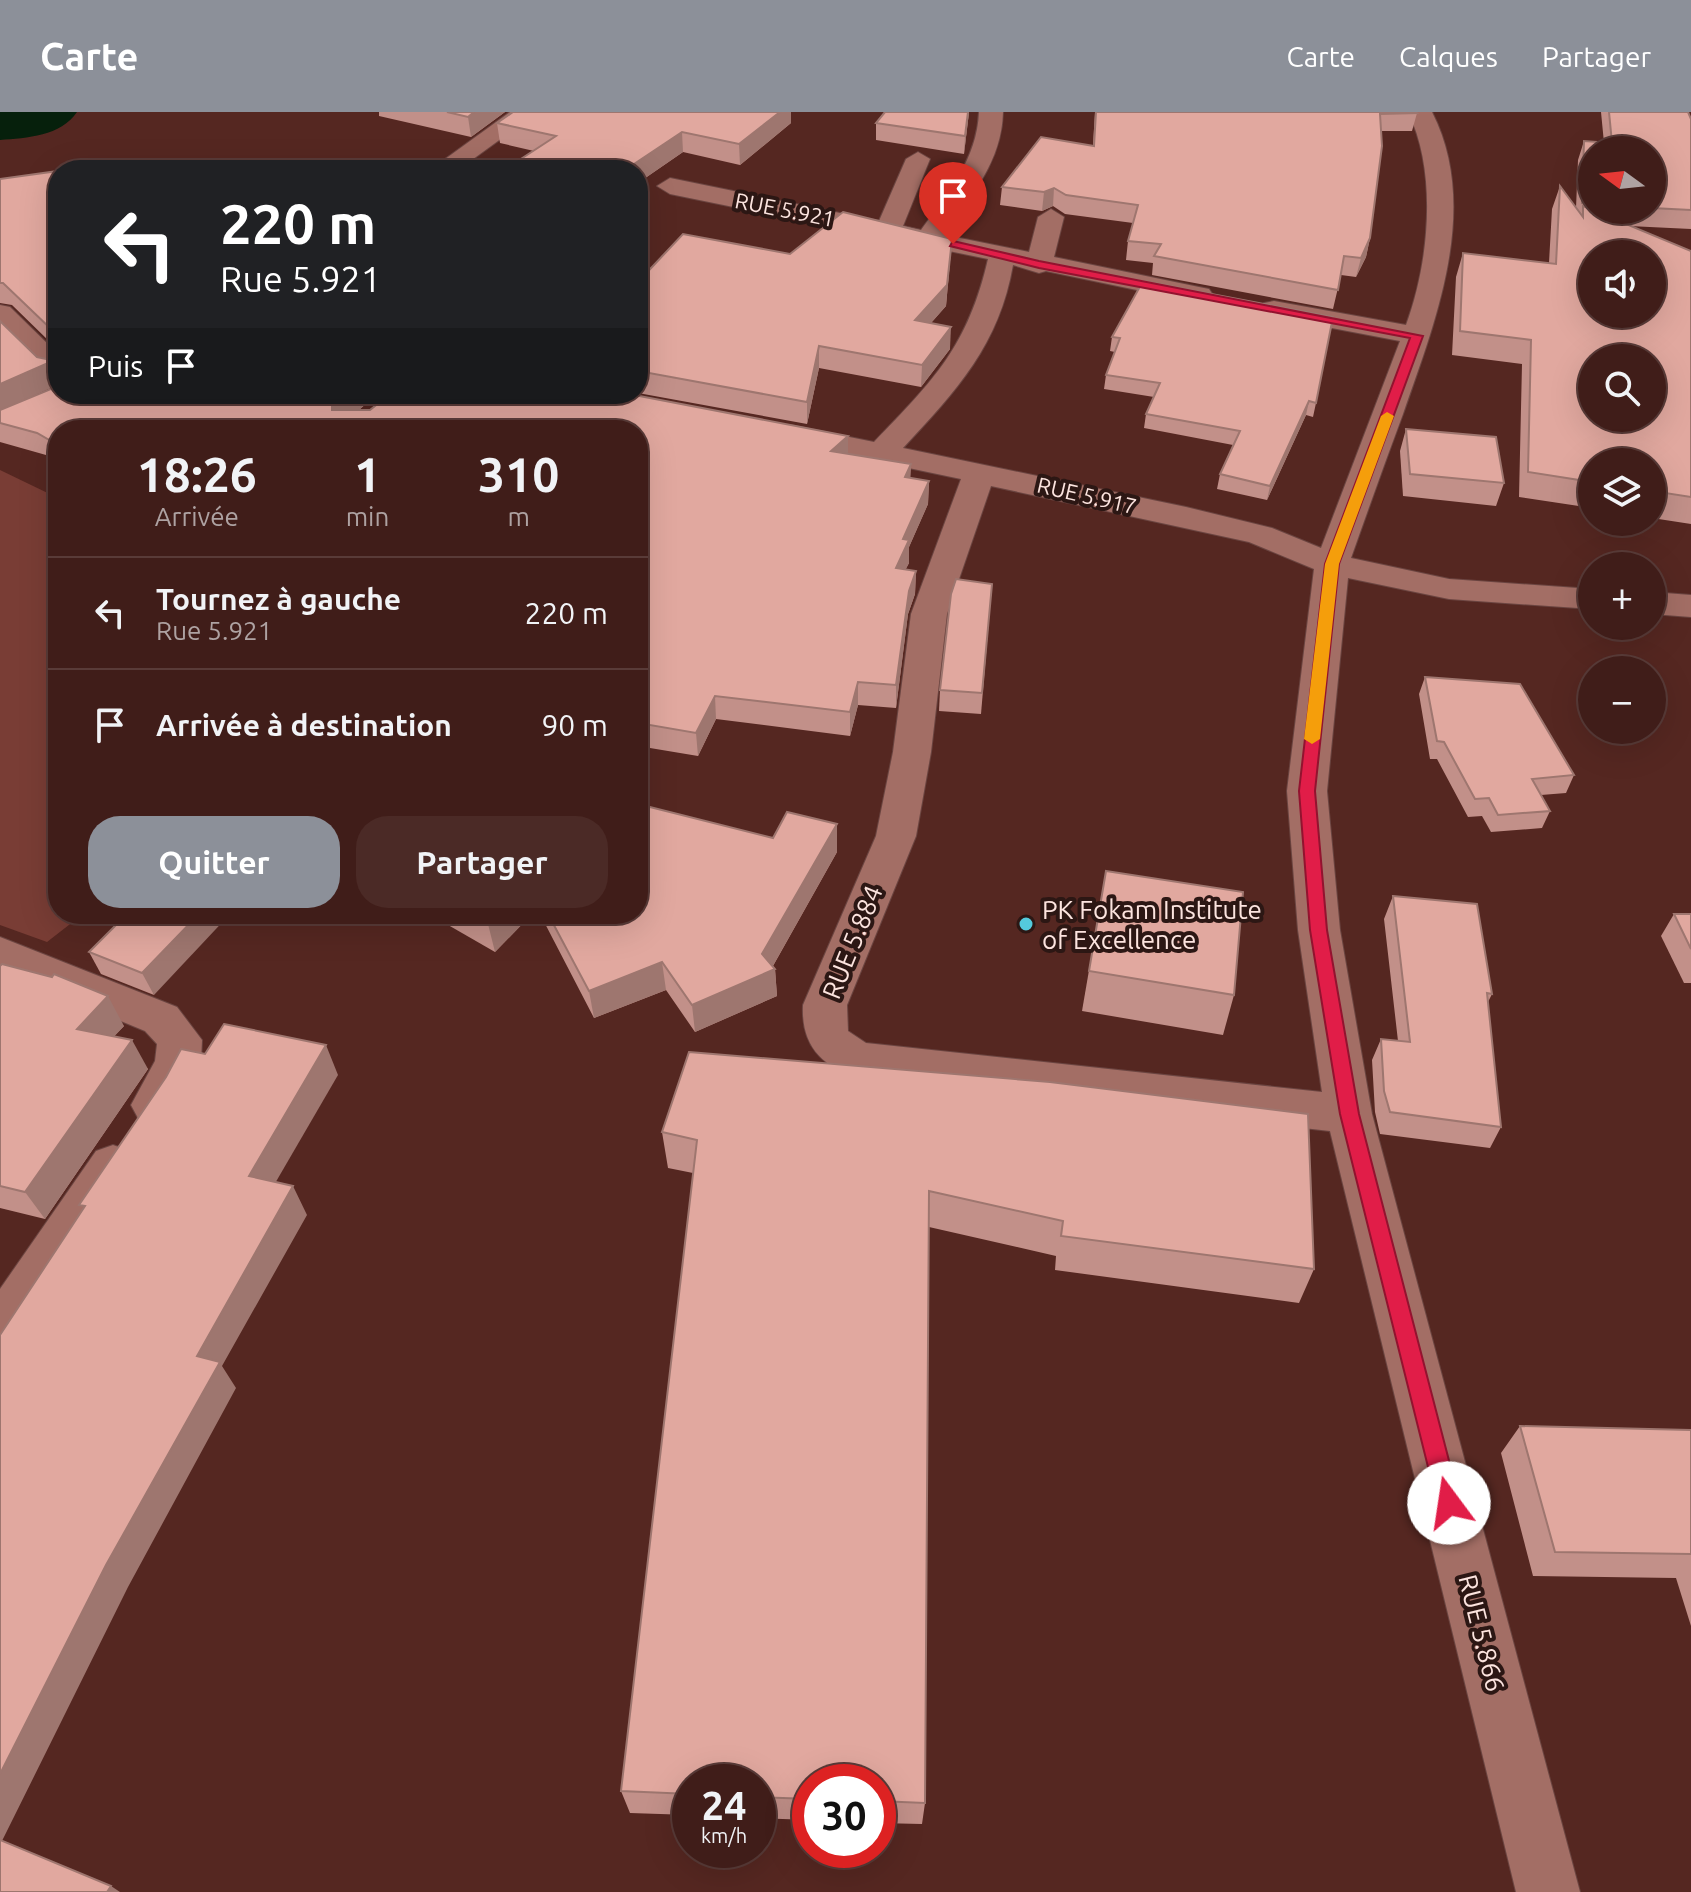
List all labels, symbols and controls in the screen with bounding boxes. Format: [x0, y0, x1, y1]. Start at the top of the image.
text: Carte [40, 35, 139, 77]
text: Carte [1286, 41, 1355, 72]
text: Calques [1399, 41, 1498, 72]
text: Partager [1542, 41, 1651, 72]
north arrow [1578, 136, 1666, 224]
map controls [1578, 136, 1666, 744]
pin [919, 162, 987, 244]
icon: arrive [931, 174, 975, 218]
street label: RUE 5.921 [733, 187, 837, 231]
icon: left [88, 192, 192, 296]
text: 220 m [220, 192, 376, 255]
button: sound [1578, 240, 1666, 328]
text: Rue 5.921 [220, 258, 381, 299]
icon: arrive [159, 344, 203, 388]
button: search [1578, 344, 1666, 432]
text: Puis [88, 349, 143, 383]
text: 18:26 [137, 447, 257, 501]
text: 1 [354, 447, 381, 501]
text: 310 [478, 447, 559, 501]
button: layers [1578, 448, 1666, 536]
street label: RUE 5.917 [1035, 471, 1139, 519]
text: Arrivée [155, 502, 239, 531]
text: min [346, 502, 389, 531]
text: m [507, 502, 530, 531]
button: + [1578, 552, 1666, 640]
text: Tournez à gauche [156, 582, 401, 616]
icon: left [88, 591, 132, 635]
text: 220 m [524, 596, 608, 630]
text: Rue 5.921 [156, 616, 272, 645]
button: − [1578, 656, 1666, 744]
icon: arrive [88, 703, 132, 747]
text: Arrivée à destination [156, 708, 452, 742]
text: 90 m [541, 708, 608, 742]
button: Quitter [88, 816, 340, 908]
button: Partager [356, 816, 608, 908]
street label: RUE 5.884 [816, 881, 888, 1003]
place label: PK Fokam Institute of Excellence [1042, 895, 1262, 954]
marker: PK Fokam Institute of Excellence [1017, 915, 1035, 933]
position arrow [1407, 1461, 1491, 1545]
street label: RUE 5.866 [1453, 1571, 1511, 1695]
speed limit sign: 30 [792, 1764, 896, 1868]
text: 24 [701, 1783, 747, 1828]
text: km/h [701, 1824, 747, 1847]

